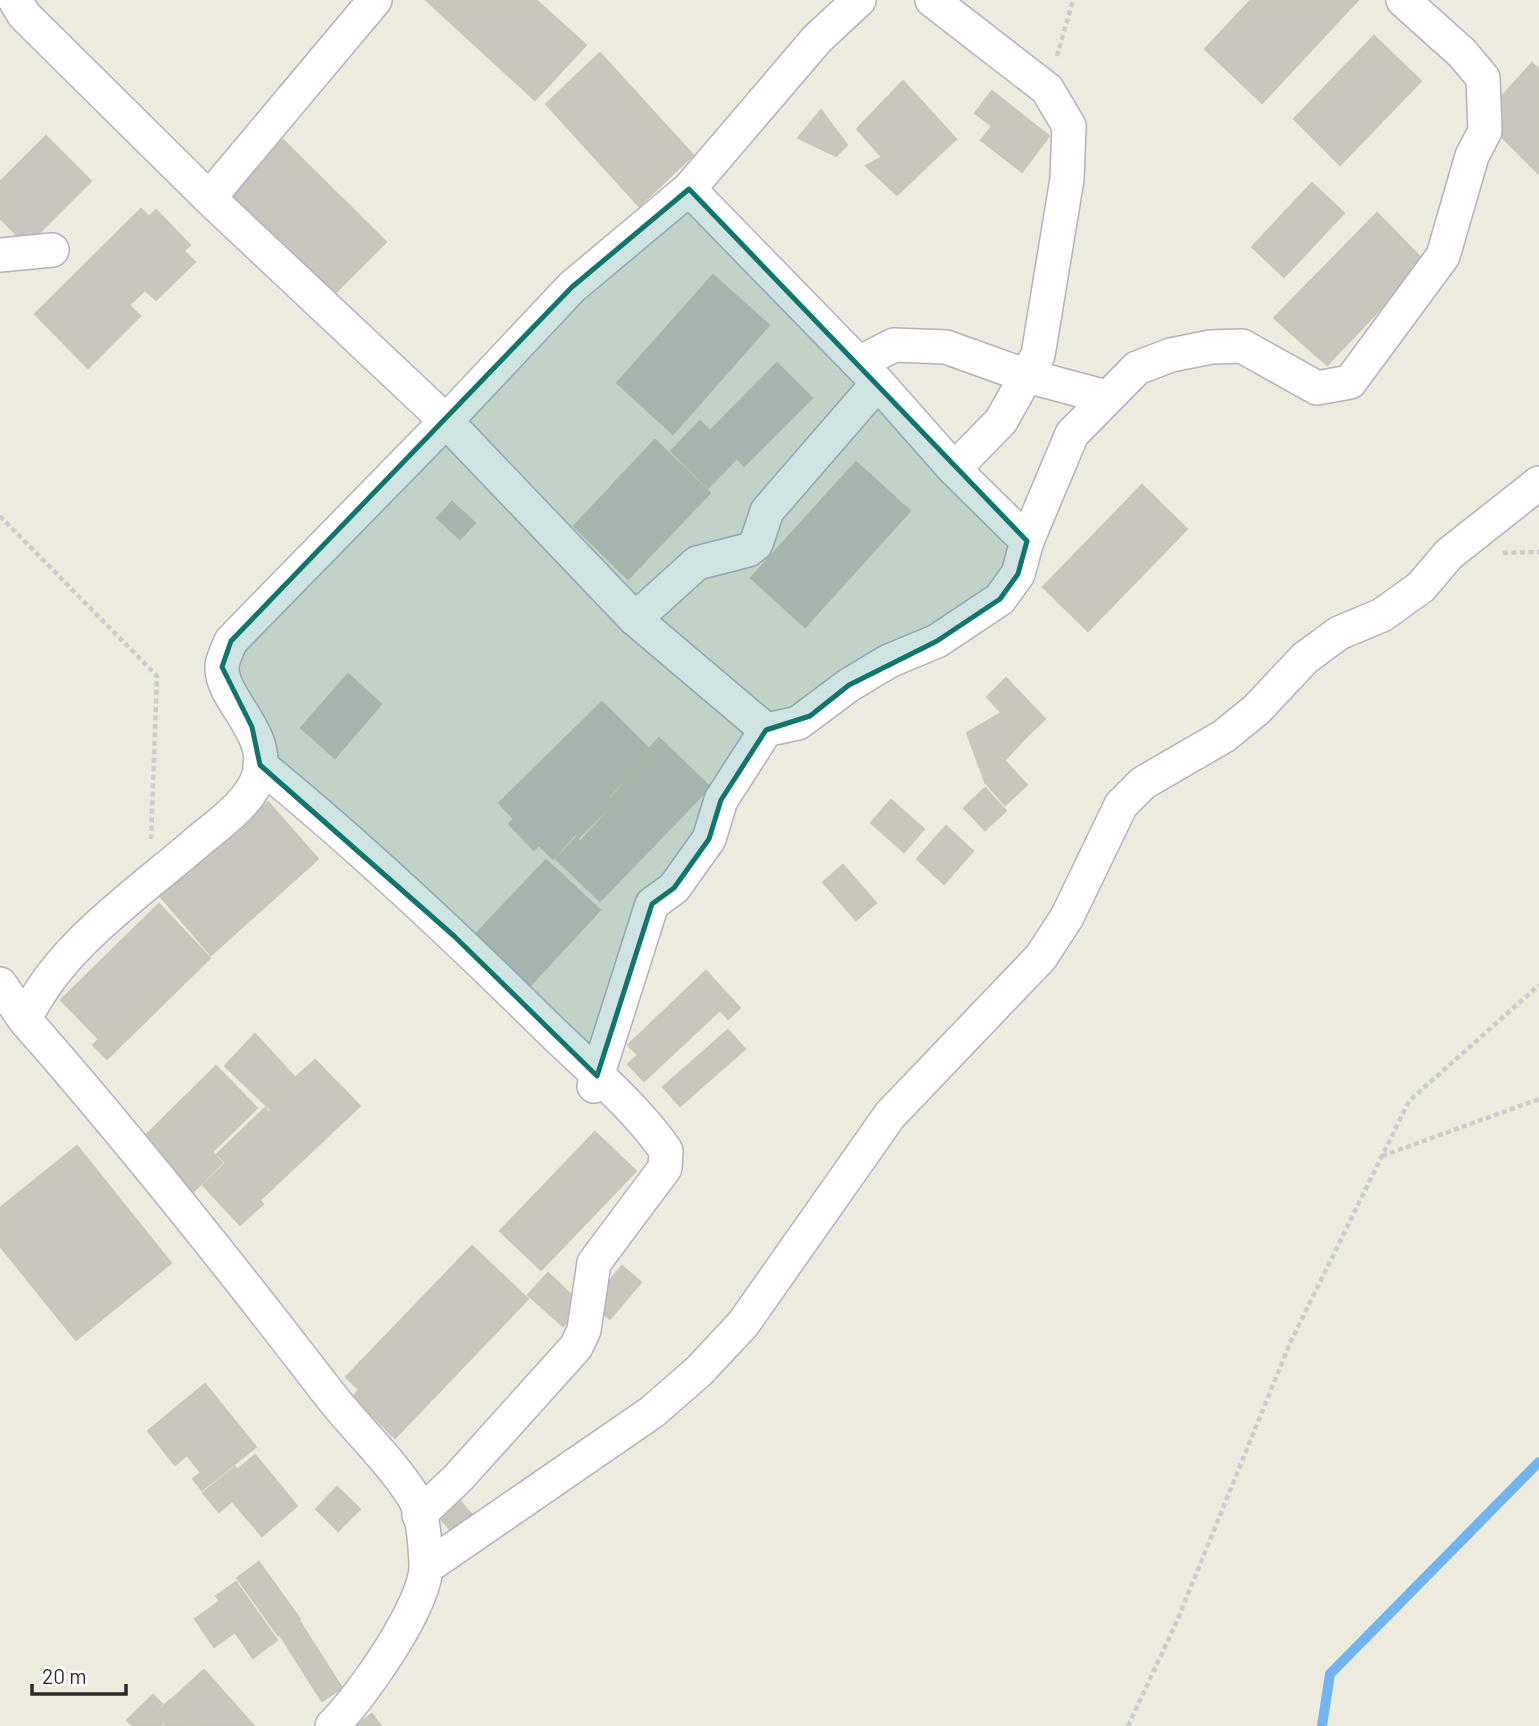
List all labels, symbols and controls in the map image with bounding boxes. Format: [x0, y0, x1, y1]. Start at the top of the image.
scale bar [32, 1652, 126, 1696]
text: 20 m [42, 1663, 87, 1688]

